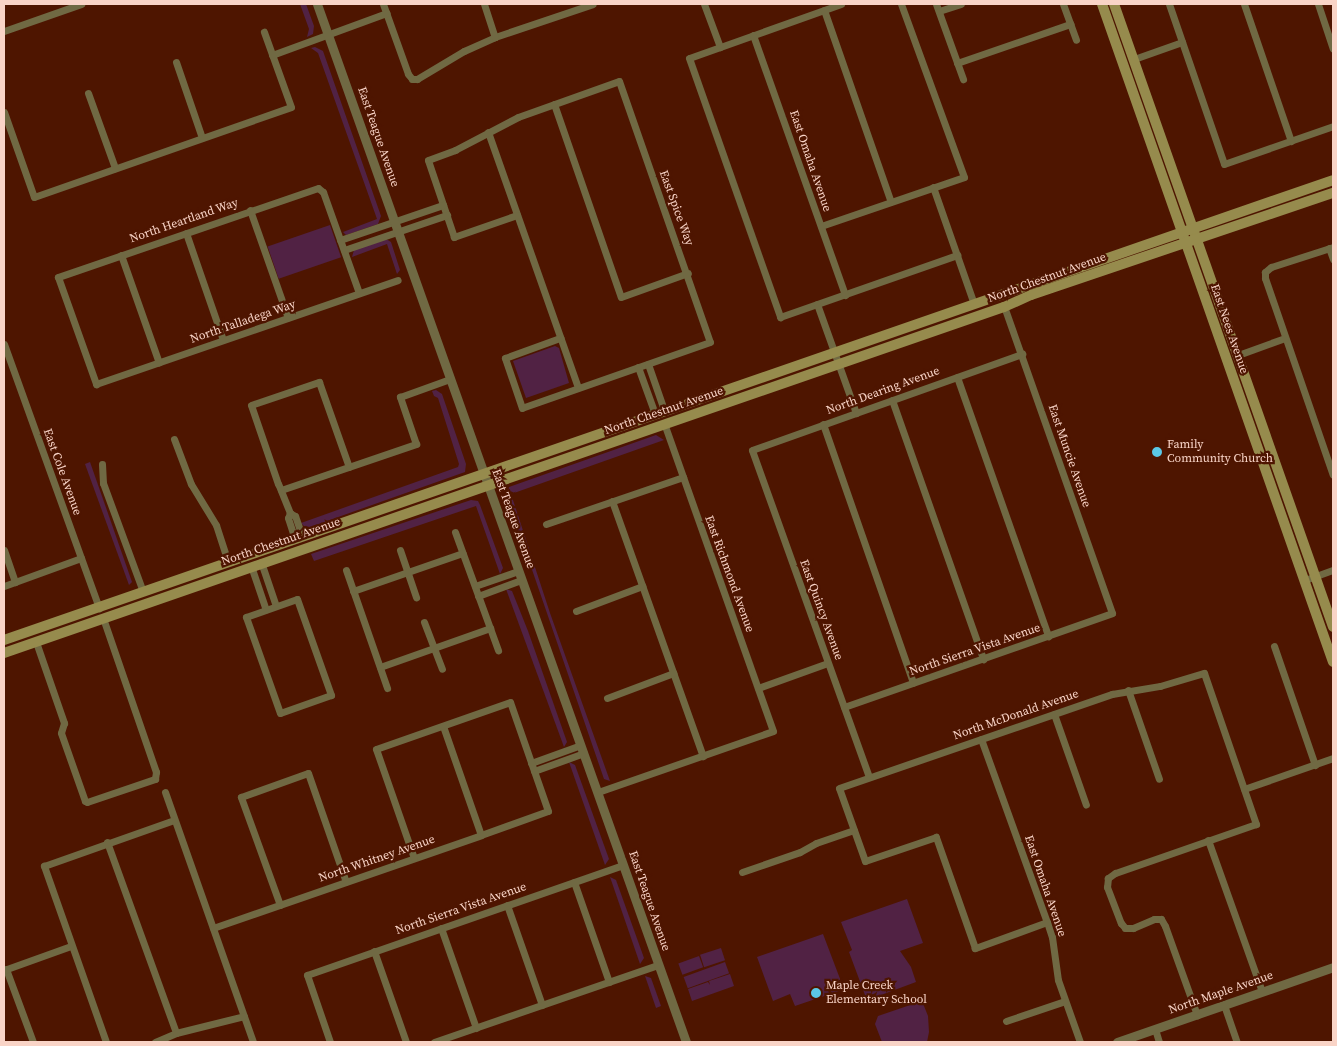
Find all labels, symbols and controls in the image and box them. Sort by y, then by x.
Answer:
street label: East Teague Avenue [354,85,402,189]
street label: East Omaha Avenue [786,108,834,214]
street label: East Spice Way [656,168,696,248]
street label: North Heartland Way [128,196,240,246]
street label: North Chestnut Avenue [986,250,1108,306]
street label: East Nees Avenue [1207,282,1251,376]
street label: North Talladega Way [188,297,298,347]
street label: North Dearing Avenue [824,364,942,418]
street label: North Chestnut Avenue [603,384,725,438]
street label: East Muncie Avenue [1045,403,1093,509]
street label: East Cole Avenue [40,427,84,517]
place label: Family Community Church [1167,438,1273,466]
marker: Family Community Church [1151,446,1163,458]
street label: East Teague Avenue [488,467,538,571]
street label: East Richmond Avenue [701,514,757,634]
street label: North Chestnut Avenue [220,515,342,569]
street label: East Quincy Avenue [796,558,846,662]
street label: North Sierra Vista Avenue [907,621,1043,679]
street label: North McDonald Avenue [951,687,1081,743]
street label: North Whitney Avenue [317,832,437,886]
street label: East Omaha Avenue [1021,833,1069,939]
street label: East Teague Avenue [625,849,673,953]
street label: North Sierra Vista Avenue [393,880,529,938]
street label: North Maple Avenue [1167,968,1275,1018]
place label: Maple Creek Elementary School [826,979,927,1007]
marker: Maple Creek Elementary School [810,987,822,999]

